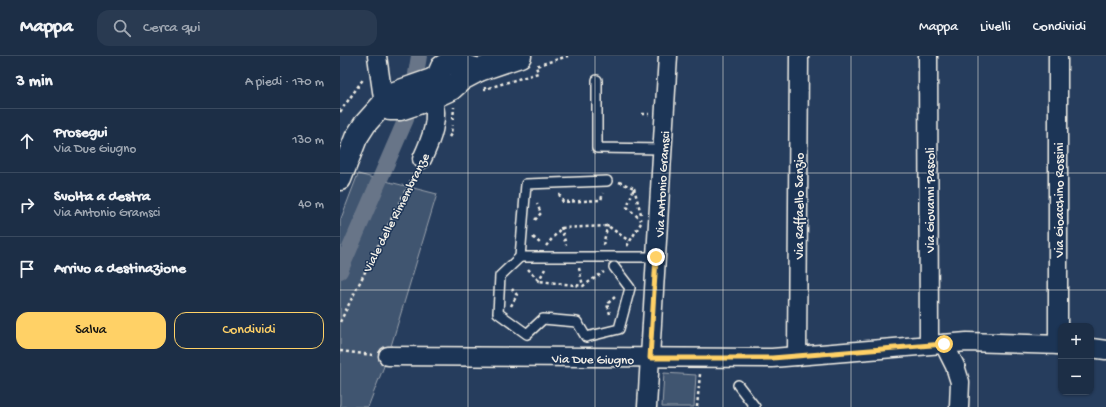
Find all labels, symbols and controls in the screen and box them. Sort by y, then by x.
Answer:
search box [97,10,377,46]
text: Mappa [20,16,73,39]
icon: search [111,17,133,39]
text: Cerca qui [143,19,200,37]
text: Mappa [919,19,958,36]
text: Livelli [980,19,1011,36]
text: Condividi [1033,19,1086,36]
text: 3 min [16,72,53,92]
text: A piedi · 170 m [245,75,324,90]
text: Prosegui [54,124,107,142]
icon: ahead [16,130,38,152]
street label: Via Antonio Gramsci [653,130,674,239]
text: 130 m [292,133,324,148]
text: Via Due Giugno [54,142,136,157]
street label: Via Gioacchino Rossini [1053,142,1068,258]
street label: Via Giovanni Pascoli [924,147,939,254]
street label: Viale delle Rimembranze [360,151,434,276]
street label: Via Raffaello Sanzio [793,152,808,260]
text: Svolta a destra [54,188,150,206]
icon: right [16,194,38,216]
text: 40 m [298,197,324,212]
text: Via Antonio Gramsci [54,206,160,221]
route end [647,248,665,266]
icon: arrive [16,258,38,280]
text: Arrivo a destinazione [54,260,186,278]
button: Salva [16,312,166,349]
button: Condividi [174,312,324,349]
map controls [1058,323,1094,395]
button: + [1058,323,1094,359]
route start [935,335,953,353]
street label: Via Due Giugno [551,352,634,369]
button: − [1058,359,1094,395]

